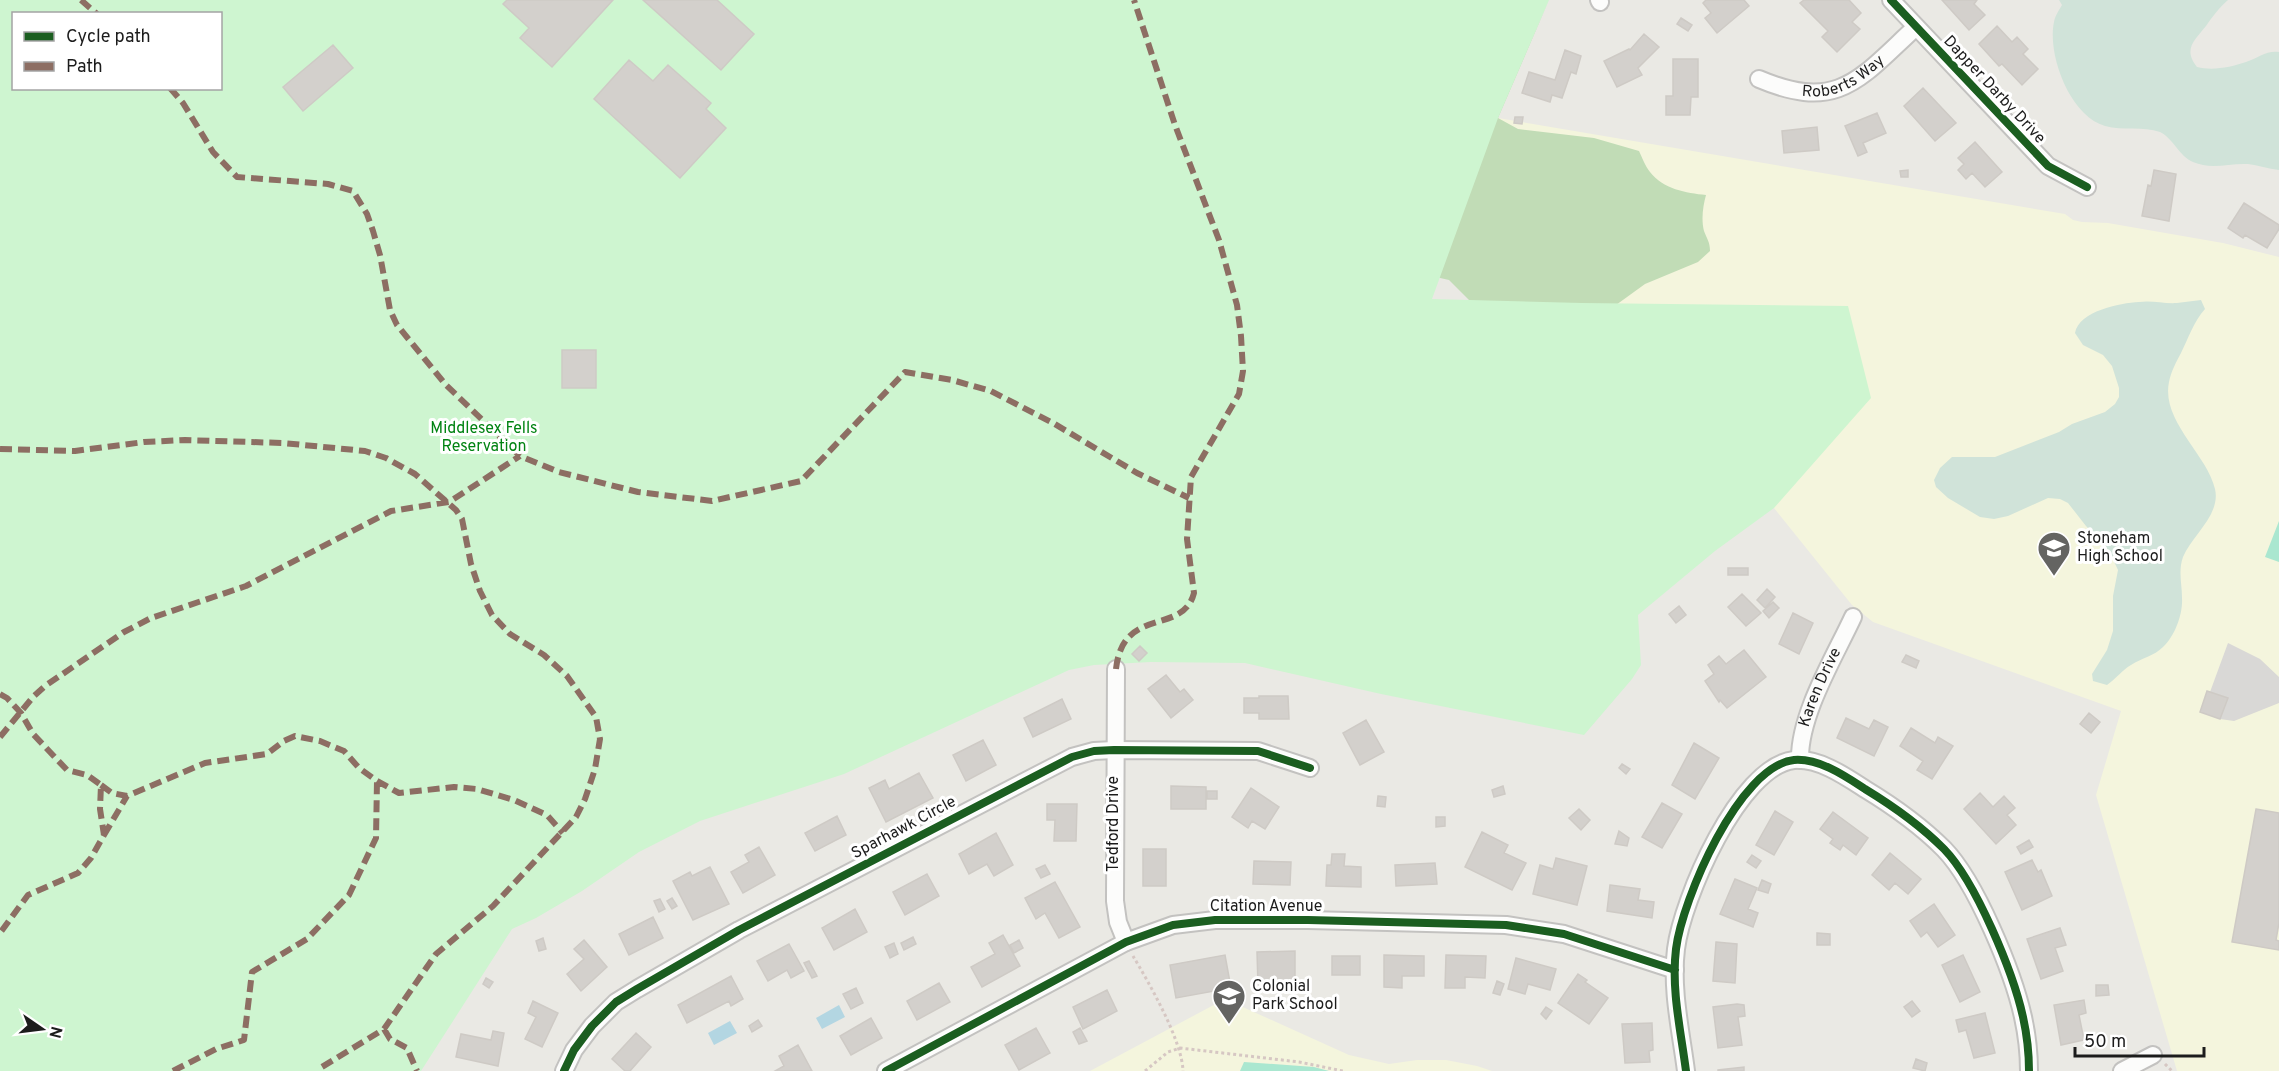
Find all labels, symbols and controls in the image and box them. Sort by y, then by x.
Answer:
legend [12,12,222,90]
text: Cycle path [66,26,151,49]
street label: Dapper Darby Drive [1939,32,2049,148]
street label: Roberts Way [1801,51,1889,103]
text: Path [66,56,103,79]
park label: Middlesex Fells Reservation [430,419,538,457]
place label: Stoneham High School [2077,529,2163,567]
school or university icon: Stoneham High School [2036,530,2072,577]
street label: Karen Drive [1795,644,1846,729]
street label: Tedford Drive [1104,776,1124,872]
street label: Sparhawk Circle [848,792,960,864]
street label: Citation Avenue [1210,897,1322,917]
place label: Colonial Park School [1252,977,1338,1015]
school or university icon: Colonial Park School [1211,978,1247,1025]
north arrow [12,999,72,1059]
scale bar [2075,1020,2204,1058]
text: N [44,1024,66,1040]
text: 50 m [2084,1031,2126,1054]

